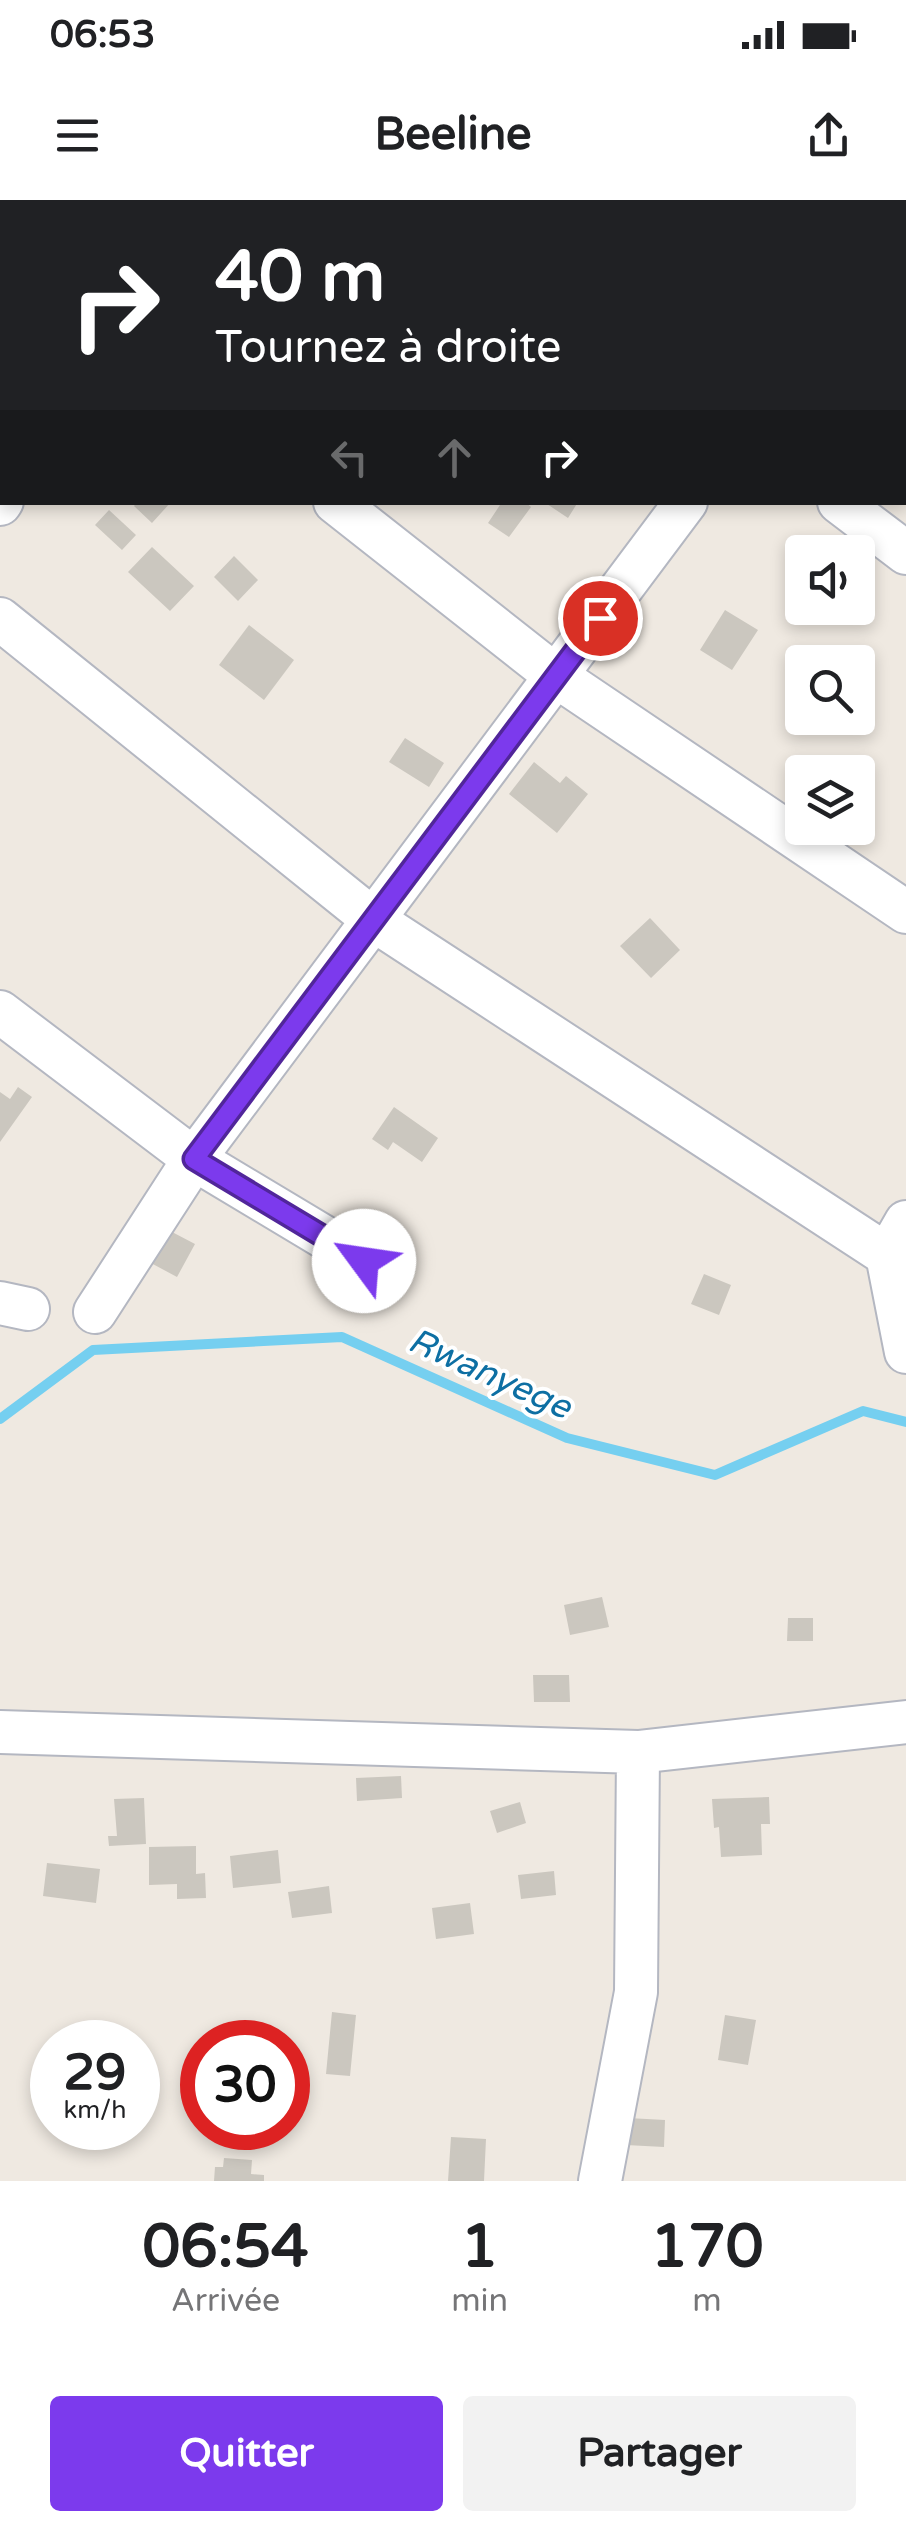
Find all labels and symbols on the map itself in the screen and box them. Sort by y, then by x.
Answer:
pin [558,576,643,661]
position arrow [312,1209,416,1313]
water label: Rwanyege [402,1319,579,1429]
speed limit sign: 30 [180,2020,310,2150]

